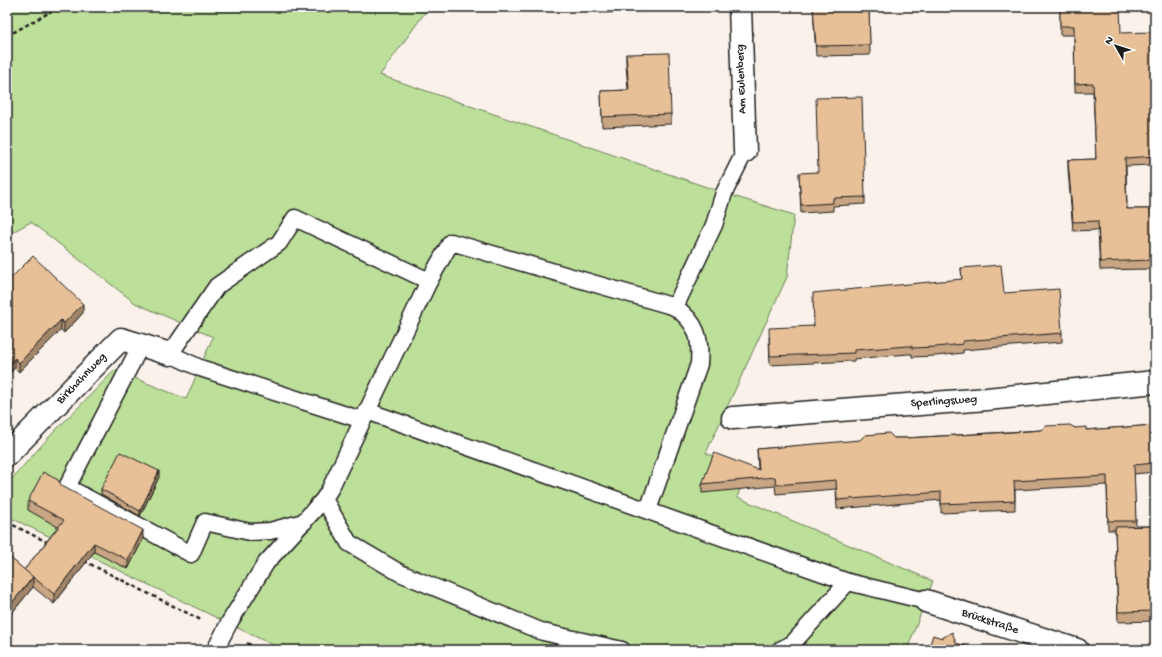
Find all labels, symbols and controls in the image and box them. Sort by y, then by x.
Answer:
north arrow [1096,26,1136,66]
text: N [1103,34,1117,48]
street label: Am Eulenberg [734,44,750,114]
street label: Birkhahnweg [53,350,110,408]
street label: Sperlingsweg [910,393,978,411]
street label: Brückstraße [959,606,1021,638]

